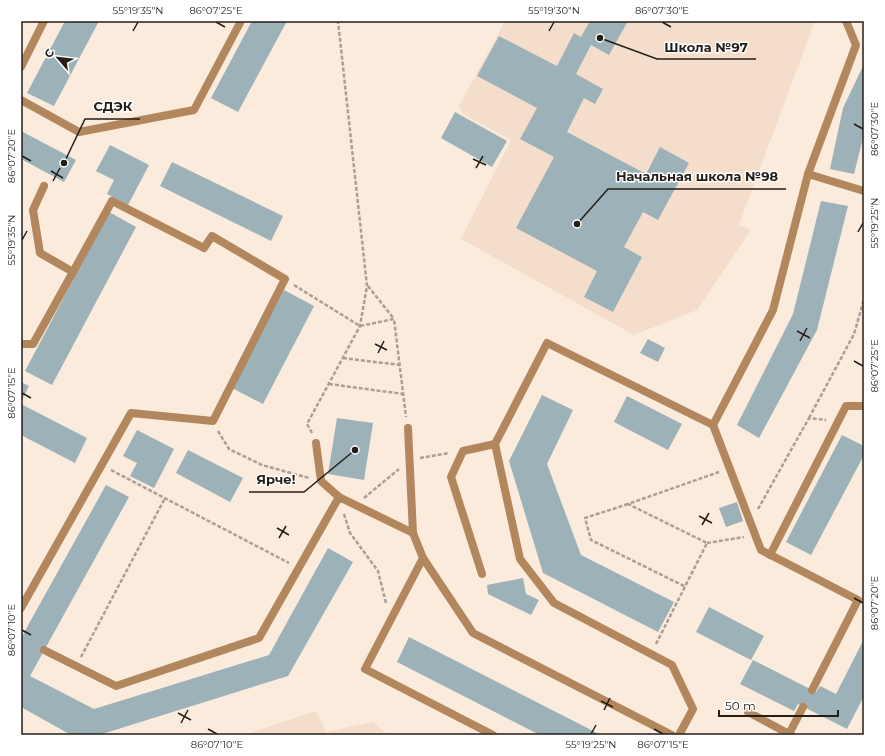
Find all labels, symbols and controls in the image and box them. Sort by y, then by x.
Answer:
text: 55°19'35"N [113,4,163,17]
text: 86°07'25"E [189,4,243,17]
text: 55°19'30"N [528,4,580,17]
text: 86°07'30"E [635,4,689,17]
callout: Школа №97 [657,34,756,59]
north arrow [38,38,78,78]
text: Школа №97 [664,39,748,55]
text: С [41,46,57,60]
callout: СДЭК [85,94,140,119]
text: СДЭК [94,98,133,114]
text: 86°07'30"E [868,102,881,156]
text: 86°07'20"E [5,129,18,183]
callout: Начальная школа №98 [608,164,786,189]
text: Начальная школа №98 [616,168,779,184]
text: 55°19'25"N [868,198,881,248]
text: 55°19'35"N [5,215,18,265]
text: 86°07'25"E [868,339,881,393]
text: 86°07'15"E [5,367,18,419]
callout: Ярче! [249,467,304,492]
text: Ярче! [257,471,296,487]
text: 86°07'20"E [868,576,881,630]
text: 86°07'10"E [5,603,18,656]
scale bar [719,692,838,718]
text: 50 m [725,698,756,713]
text: 86°07'10"E [191,738,244,751]
text: 55°19'25"N [566,738,616,751]
text: 86°07'15"E [637,738,689,751]

